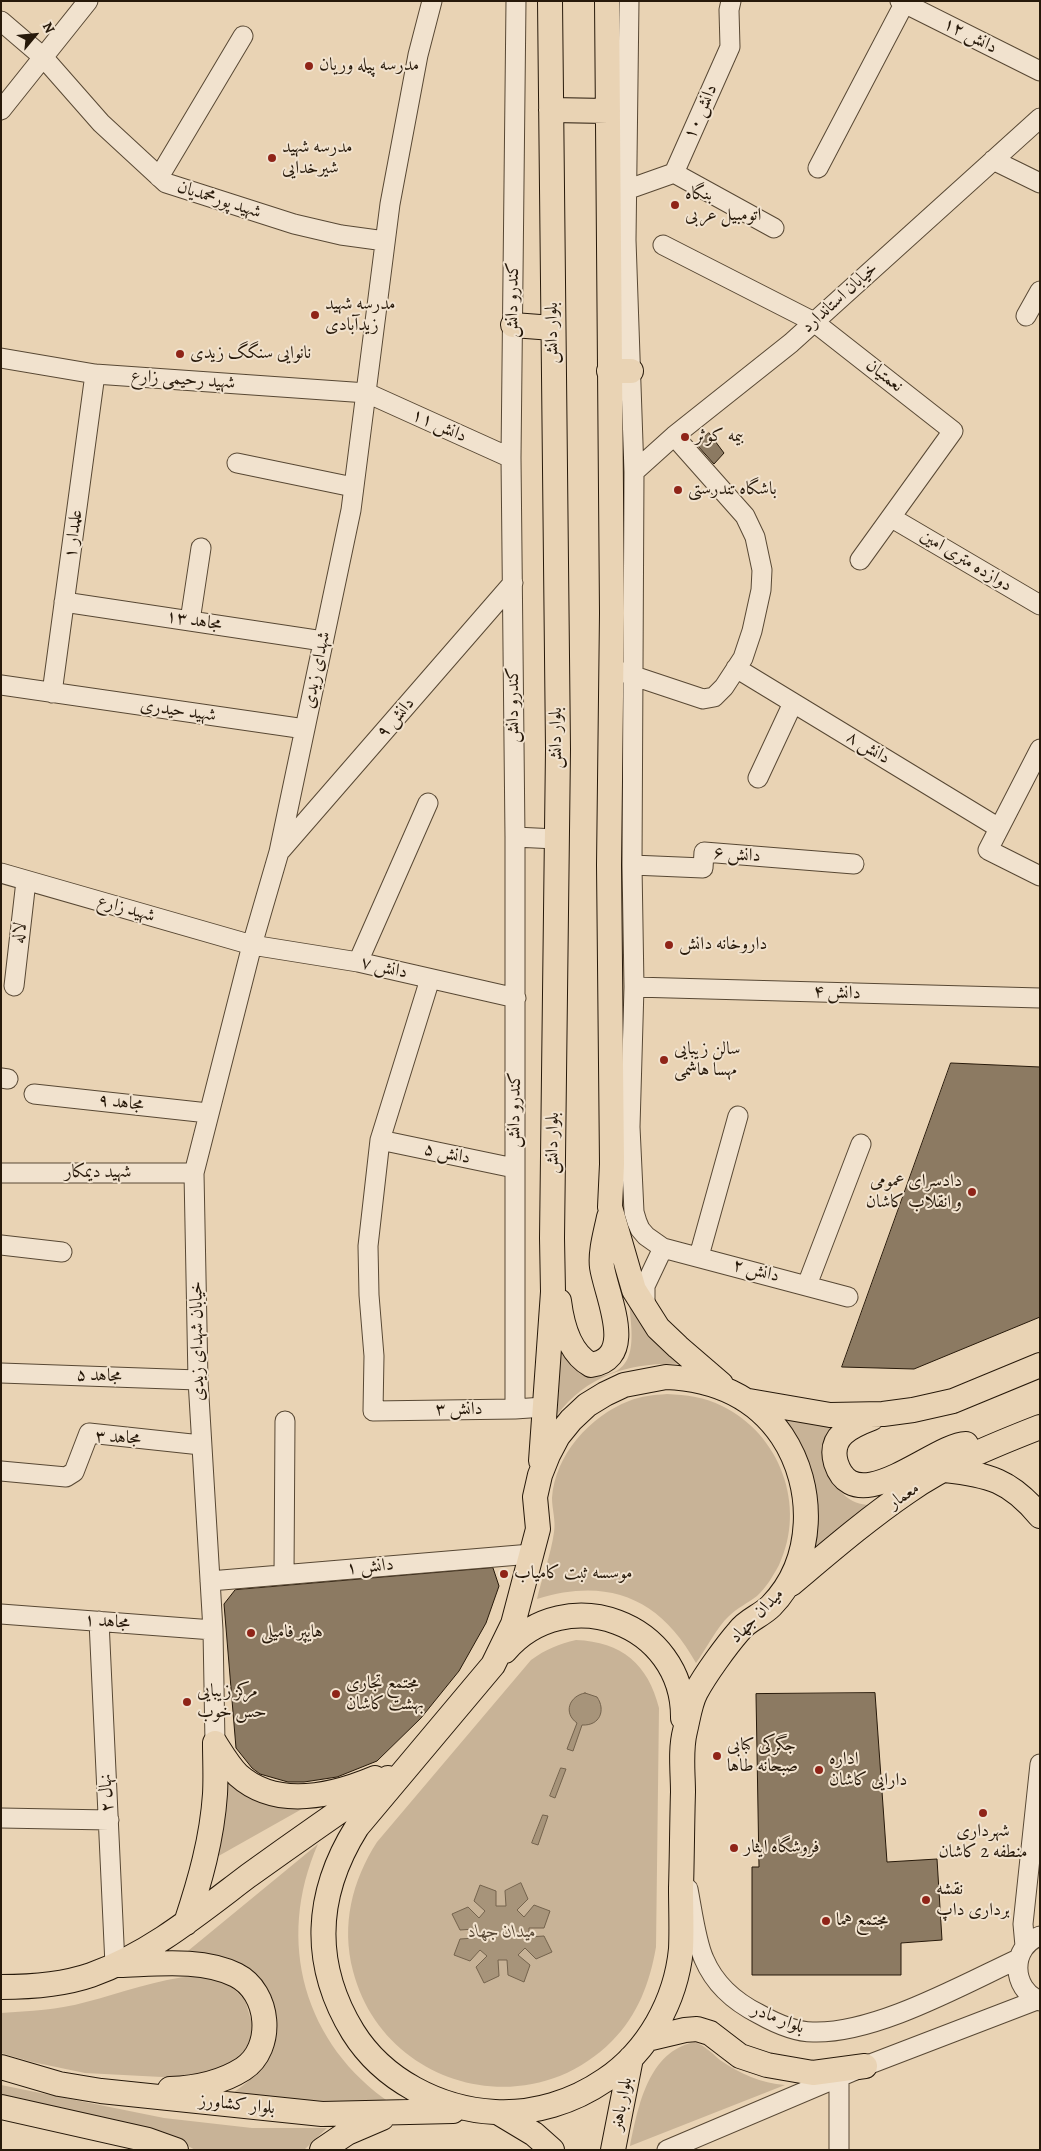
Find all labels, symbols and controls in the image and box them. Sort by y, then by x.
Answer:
north arrow [10,10,60,60]
street label: دانش ۱۲ [939,13,1001,59]
text: N [38,19,59,37]
place label: مدرسه پیله وریان [319,55,419,77]
marker: مدرسه پیله وریان [303,60,315,72]
street label: دانش ۱۰ [679,81,723,143]
place label: مدرسه شهید شیرخدایی [282,137,353,180]
marker: مدرسه شهید شیرخدایی [266,152,278,164]
street label: شهید پورمحمدیان [174,176,264,224]
place label: بنگاه اتومبیل عربی [685,184,761,226]
marker: بنگاه اتومبیل عربی [669,199,681,211]
street label: خیابان استاندارد [797,258,883,338]
street label: کندرو دانش [502,262,524,338]
place label: مدرسه شهید زیدآبادی [325,294,396,336]
street label: بلوار دانش [542,302,564,364]
marker: مدرسه شهید زیدآبادی [309,309,321,321]
place label: نانوایی سنگگ زیدی [190,343,311,365]
marker: نانوایی سنگگ زیدی [174,348,186,360]
street label: نعمتیان [861,355,907,397]
street label: شهید رحیمی زارع [130,366,236,394]
street label: دانش ۱۱ [408,404,470,448]
place label: بیمه کوثر [695,426,744,448]
marker: بیمه کوثر [679,431,691,443]
place label: باشگاه تندرستی [688,479,777,501]
marker: باشگاه تندرستی [672,484,684,496]
street label: علمدار ۱ [60,508,88,560]
street label: دوازده متری امین [916,525,1016,597]
street label: مجاهد ۱۳ [165,606,223,636]
street label: شهدای زیدی [298,629,336,711]
street label: کندرو دانش [503,667,525,743]
street label: دانش ۹ [372,693,420,743]
street label: شهید حیدری [139,695,217,727]
street label: بلوار دانش [546,707,568,769]
street label: دانش ۸ [842,727,894,769]
street label: دانش ۶ [713,843,761,867]
street label: شهید زارع [95,891,157,927]
street label: لاله [8,921,32,945]
place label: داروخانه دانش [679,934,767,956]
marker: داروخانه دانش [663,939,675,951]
street label: دانش ۷ [359,952,409,984]
street label: دانش ۴ [813,981,861,1005]
place label: سالن زیبایی مهسا هاشمی [674,1039,740,1082]
marker: سالن زیبایی مهسا هاشمی [658,1054,670,1066]
street label: کندرو دانش [504,1072,526,1148]
street label: مجاهد ۹ [97,1090,145,1116]
street label: بلوار دانش [542,1112,564,1174]
street label: دانش ۵ [422,1139,472,1169]
street label: شهید دیمکار [65,1162,131,1184]
place label: دادسرای عمومی و انقلاب کاشان [866,1171,962,1214]
marker: دادسرای عمومی و انقلاب کاشان [966,1186,978,1198]
street label: دانش ۲ [730,1254,782,1288]
street label: خیابان شهدای زیدی [186,1281,210,1401]
street label: مجاهد ۵ [76,1364,122,1388]
street label: دانش ۳ [435,1399,483,1421]
street label: مجاهد ۳ [95,1426,141,1450]
street label: معمار [884,1478,924,1514]
street label: دانش ۱ [345,1554,395,1580]
place label: موسسه ثبت کامیاب [514,1563,632,1585]
marker: موسسه ثبت کامیاب [498,1568,510,1580]
street label: میدان جهاد [725,1584,789,1648]
street label: مجاهد ۱ [83,1610,131,1634]
place label: هایپر فامیلی [261,1622,323,1644]
marker: هایپر فامیلی [245,1627,257,1639]
place label: مجتمع تجاری بهشت کاشان [346,1673,424,1716]
place label: مرکز زیبایی حس خوب [197,1681,266,1724]
marker: مجتمع تجاری بهشت کاشان [330,1688,342,1700]
marker: مرکز زیبایی حس خوب [181,1696,193,1708]
place label: جگرکی کبابی صبحانه طاها [727,1735,798,1778]
place label: اداره دارایی کاشان [829,1749,907,1792]
marker: جگرکی کبابی صبحانه طاها [711,1750,723,1762]
marker: اداره دارایی کاشان [813,1764,825,1776]
street label: نهال ۲ [95,1773,119,1813]
marker: شهرداری منطفه 2 کاشان [977,1807,989,1819]
place label: شهرداری منطفه 2 کاشان [938,1821,1028,1864]
place label: فروشگاه ایثار [744,1837,820,1859]
marker: فروشگاه ایثار [728,1842,740,1854]
place label: نقشه برداری داپ [936,1879,1010,1922]
marker: نقشه برداری داپ [920,1894,932,1906]
place label: مجتمع هما [836,1910,888,1932]
marker: مجتمع هما [820,1915,832,1927]
park label: میدان جهاد [468,1922,536,1944]
street label: بلوار مادر [749,1999,807,2039]
street label: بلوار باهنر [606,2075,638,2133]
street label: بلوار کشاورز [198,2090,276,2120]

